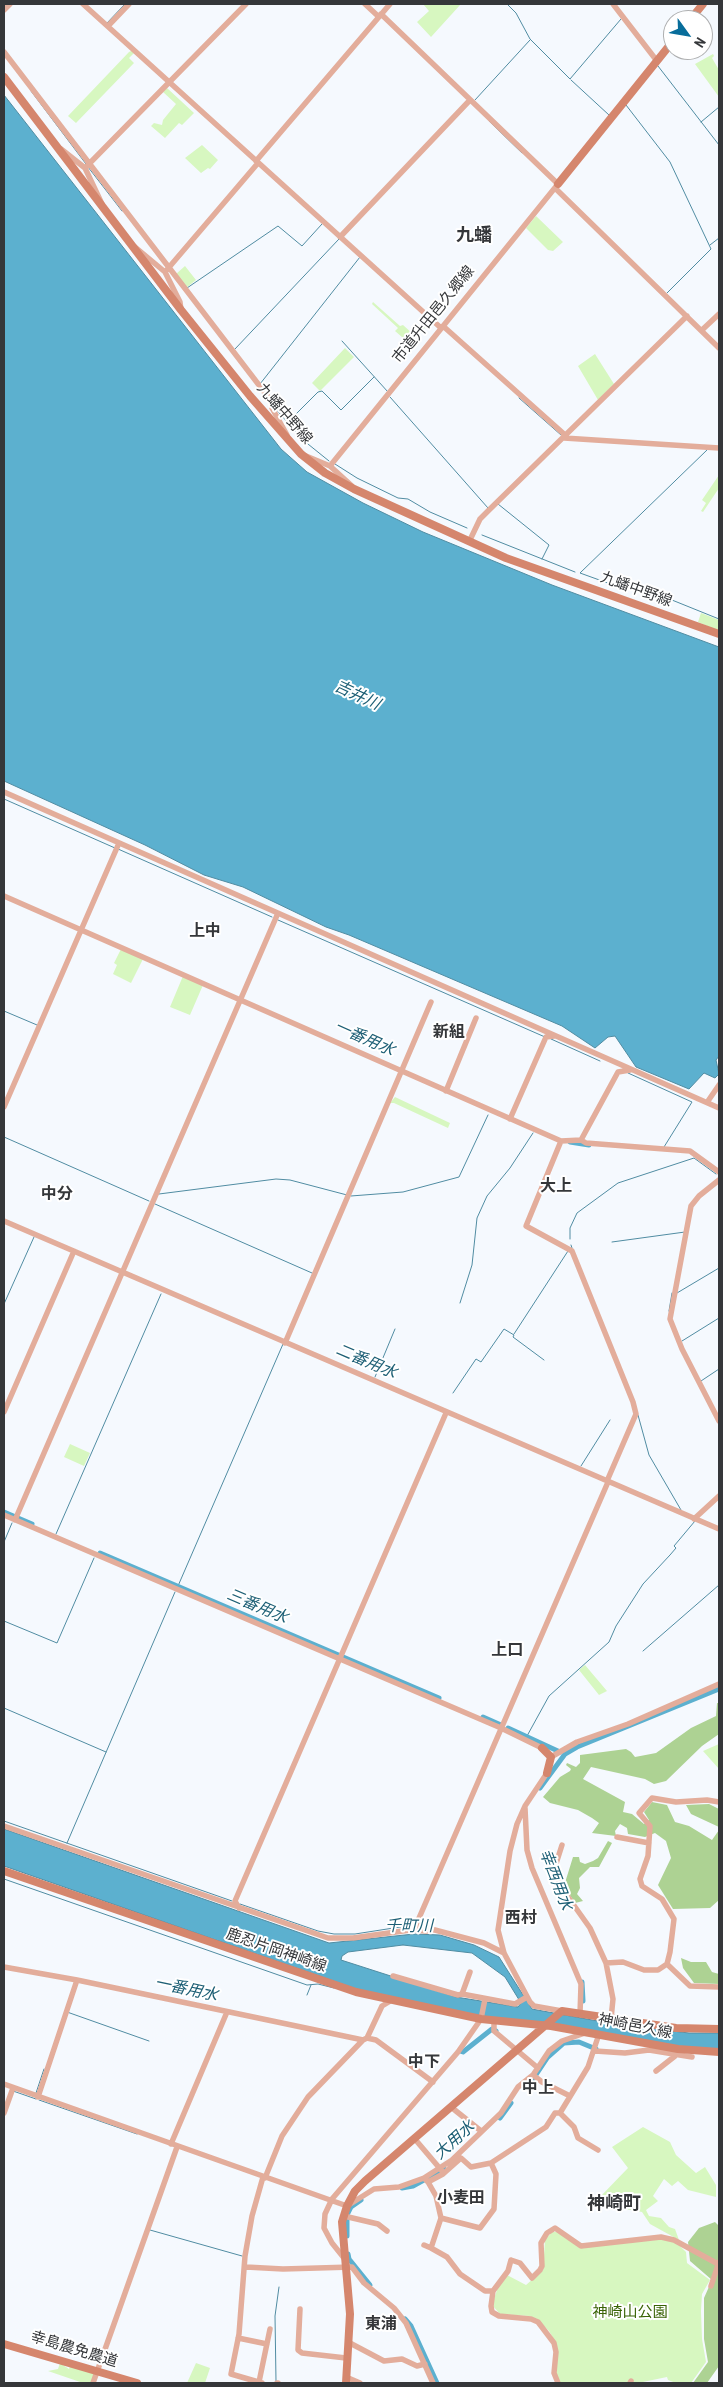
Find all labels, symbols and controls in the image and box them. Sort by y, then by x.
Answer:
north arrow [663,10,713,60]
text: N [691,35,709,50]
district label: 九蟠 [456,225,492,247]
street label: 市道升田邑久郷線 [389,263,479,367]
street label: 九蟠中野線 [253,380,315,448]
street label: 九蟠中野線 [598,569,674,611]
water label: 吉井川 [331,677,383,715]
district label: 上中 [189,922,221,942]
water label: 一番用水 [331,1017,397,1061]
district label: 新組 [433,1023,465,1043]
district label: 大上 [540,1177,572,1197]
district label: 中分 [41,1185,73,1205]
water label: 二番用水 [333,1341,399,1383]
water label: 三番用水 [224,1586,290,1628]
district label: 上口 [491,1641,523,1661]
water label: 幸西用水 [535,1847,575,1913]
district label: 西村 [505,1909,537,1929]
water label: 千町川 [385,1917,433,1937]
street label: 鹿忍片岡神崎線 [223,1925,329,1977]
water label: 一番用水 [153,1974,219,2006]
street label: 神崎邑久線 [596,2011,674,2043]
district label: 中下 [408,2053,440,2073]
district label: 中上 [522,2079,554,2099]
water label: 大用水 [431,2118,479,2164]
district label: 小麦田 [437,2189,485,2209]
district label: 神崎町 [587,2193,641,2215]
park label: 神崎山公園 [593,2304,667,2322]
district label: 東浦 [365,2315,397,2335]
street label: 幸島農免農道 [28,2328,120,2372]

